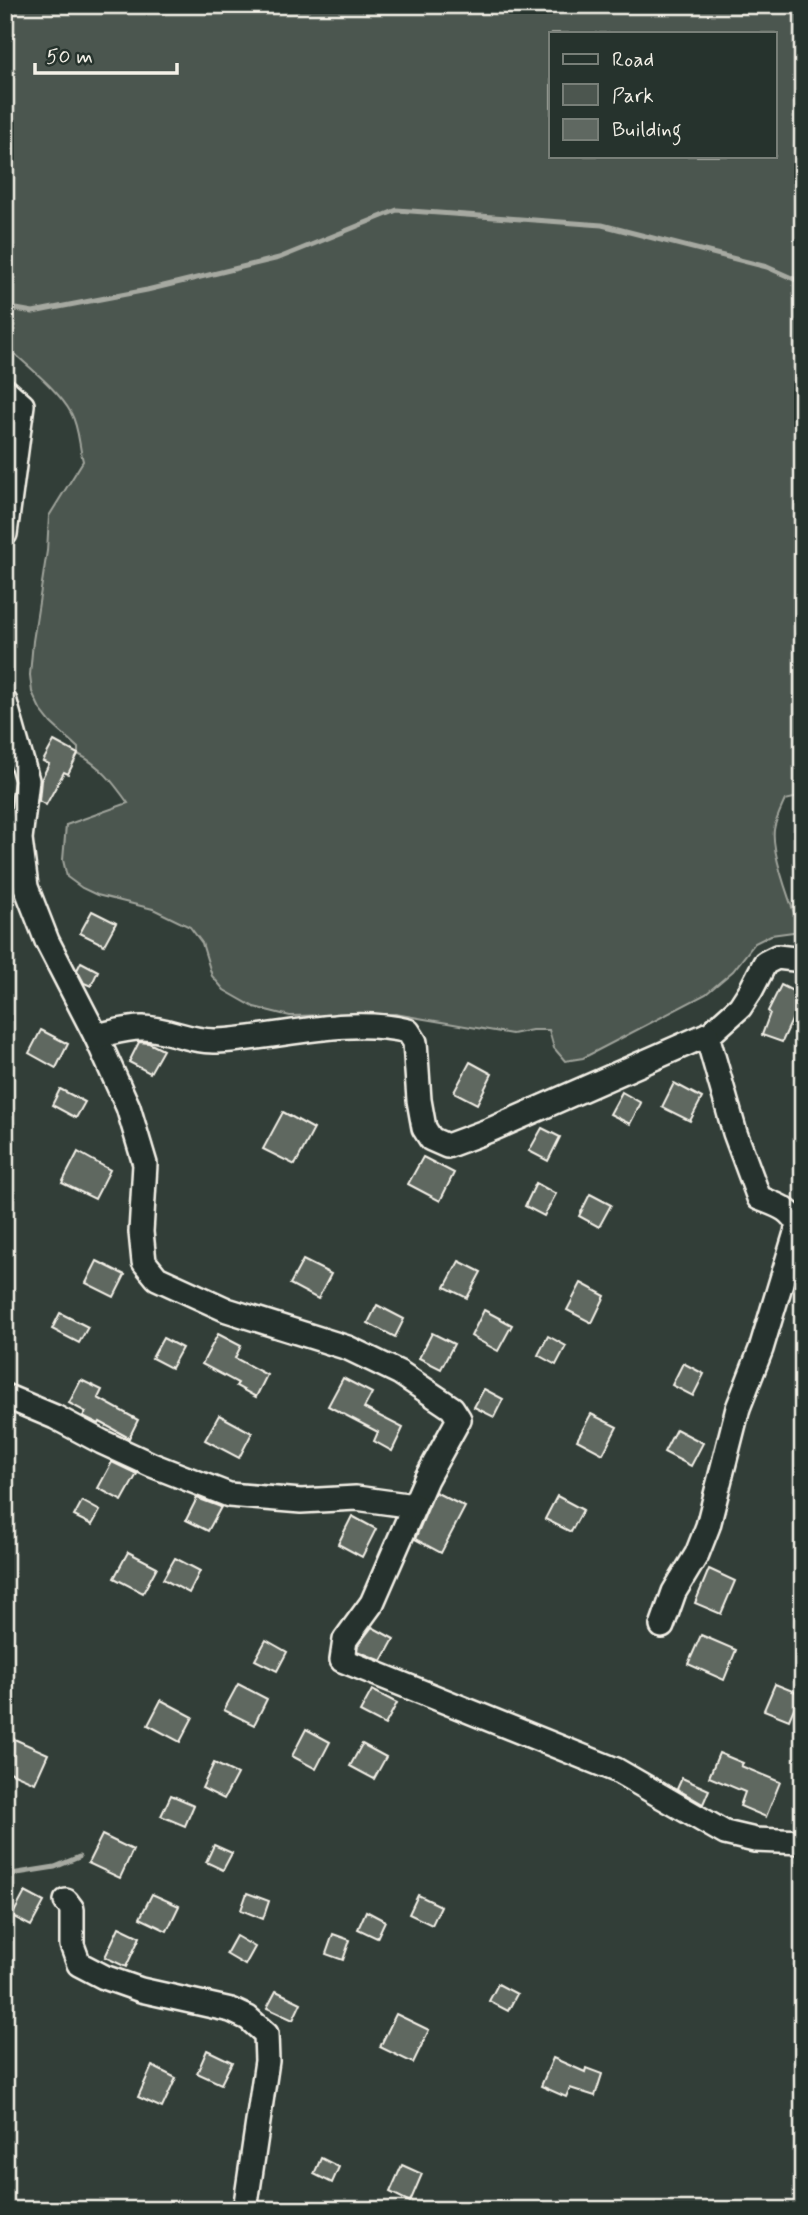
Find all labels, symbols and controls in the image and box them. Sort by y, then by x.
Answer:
scale bar [35,32,177,76]
legend [549,32,776,158]
text: 50 m [46,43,93,71]
text: Road [612,46,654,74]
text: Park [612,82,654,110]
text: Building [612,116,682,146]

